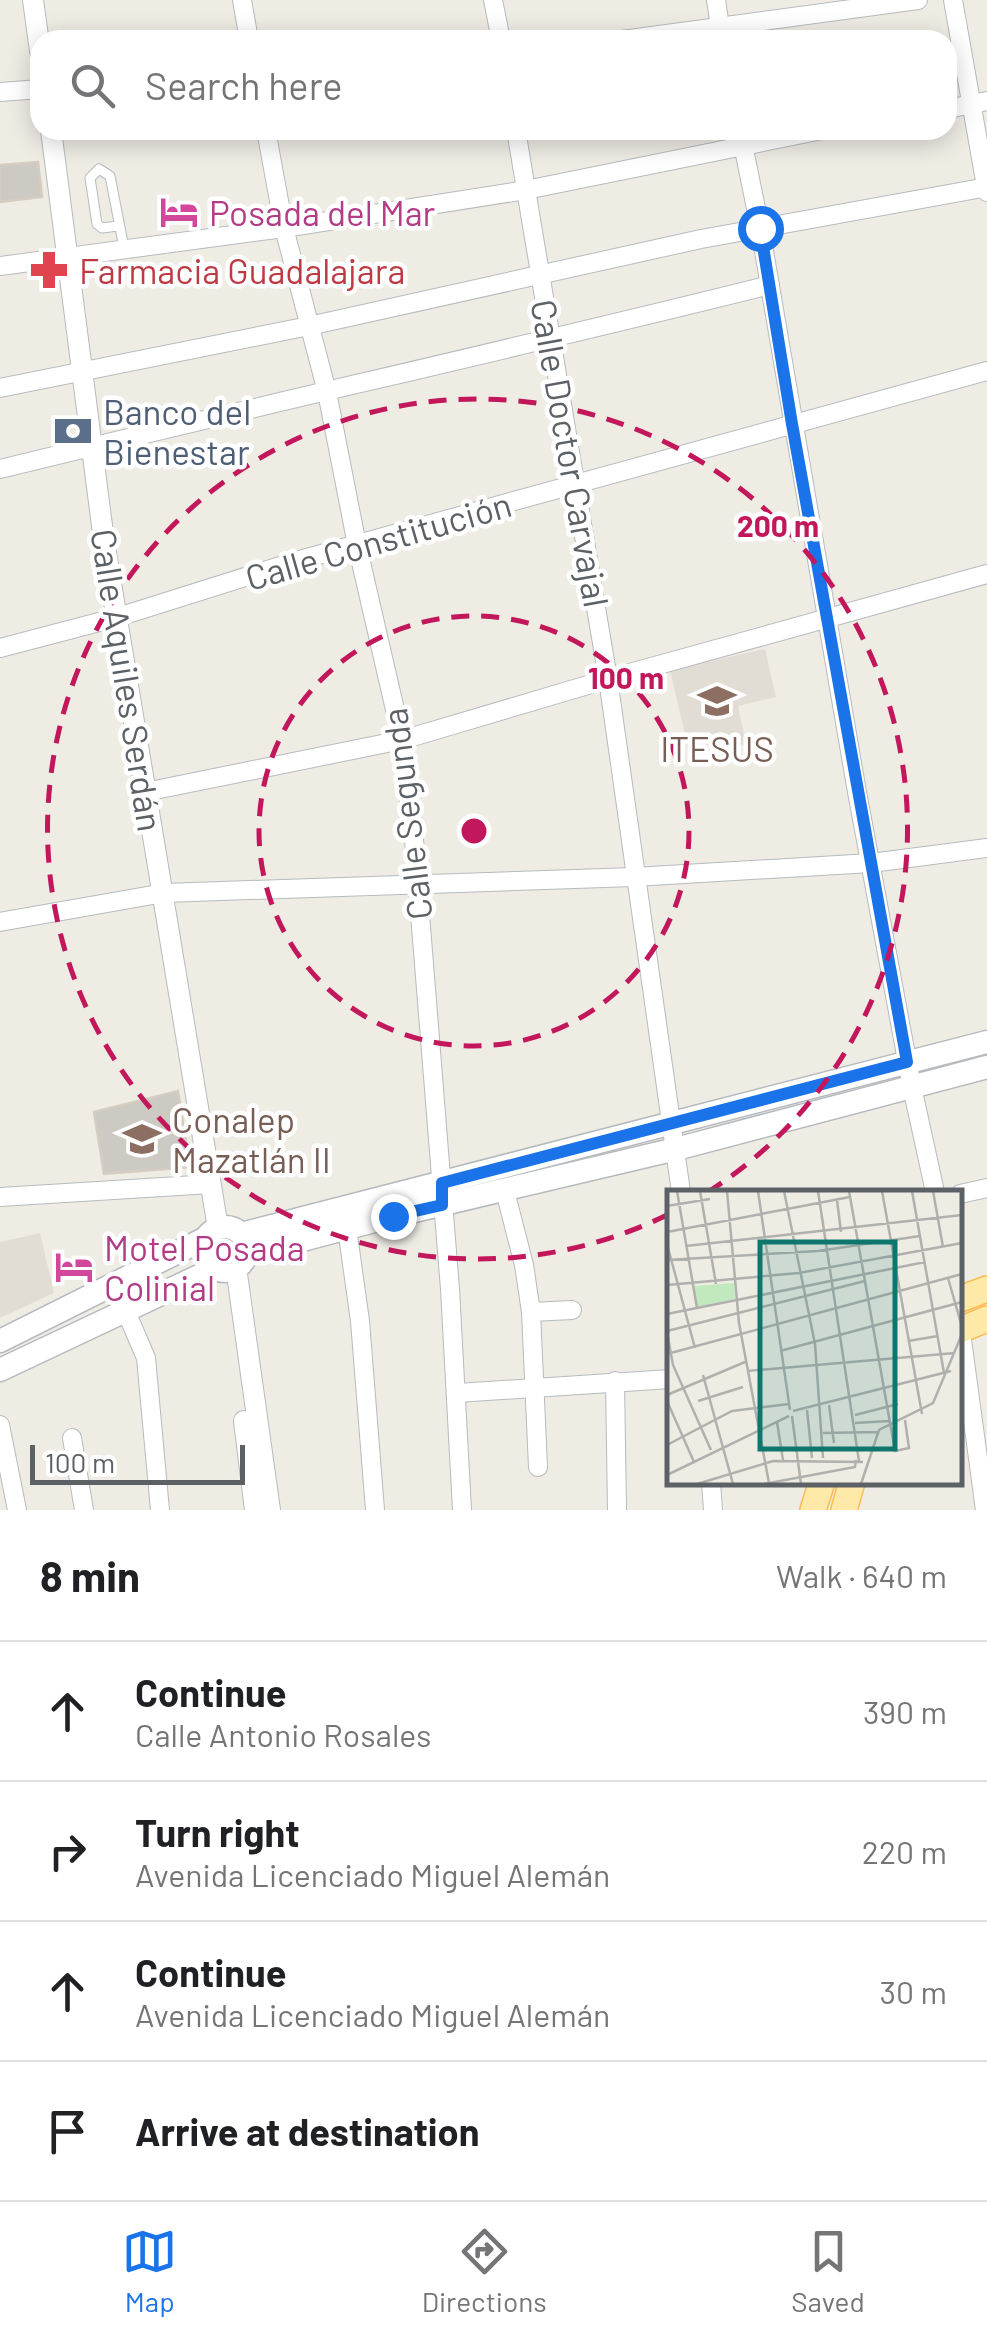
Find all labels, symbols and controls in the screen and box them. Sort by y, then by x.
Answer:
search box [30,30,957,140]
icon: search [65,58,120,113]
text: Search here [145,62,343,108]
hotel icon: Posada del Mar [158,191,200,233]
place label: Posada del Mar [209,191,436,233]
route start [738,206,784,252]
pharmacy icon: Farmacia Guadalajara [28,249,70,291]
place label: Farmacia Guadalajara [79,249,405,291]
street label: Calle Doctor Carvajal [523,296,619,610]
place label: Banco del Bienestar [103,390,251,472]
bank icon: Banco del Bienestar [52,410,94,452]
street label: Calle Constitución [240,482,516,598]
text: 200 m [737,507,819,543]
street label: Calle Aquiles Serdán [83,526,173,834]
text: 100 m [588,659,664,695]
school or university icon: ITESUS [696,680,738,722]
street label: Calle Segunda [372,706,440,922]
place label: ITESUS [660,727,774,769]
centre of rings [456,813,492,849]
place label: Conalep Mazatlán II [172,1098,331,1180]
school or university icon: Conalep Mazatlán II [121,1118,163,1160]
inset map [667,1190,962,1485]
route end [371,1194,417,1240]
place label: Motel Posada Colinial [104,1226,305,1308]
hotel icon: Motel Posada Colinial [53,1246,95,1288]
scale bar [30,1440,245,1484]
text: 100 m [45,1445,115,1479]
text: 8 min [40,1550,140,1600]
text: Walk · 640 m [776,1556,947,1594]
text: Continue [135,1669,286,1715]
icon: ahead [40,1684,95,1739]
text: 390 m [863,1692,947,1730]
text: Calle Antonio Rosales [135,1715,431,1753]
text: Turn right [135,1809,300,1855]
icon: right [40,1824,95,1879]
text: 220 m [862,1832,947,1870]
text: Avenida Licenciado Miguel Alemán [135,1855,610,1893]
text: Continue [135,1949,286,1995]
icon: ahead [40,1964,95,2019]
text: 30 m [880,1972,947,2010]
text: Avenida Licenciado Miguel Alemán [135,1995,610,2033]
icon: arrive [40,2104,95,2159]
text: Arrive at destination [135,2108,480,2154]
tab: Map [122,2224,177,2318]
tab: Directions [422,2224,547,2318]
tab: Saved [791,2224,865,2318]

